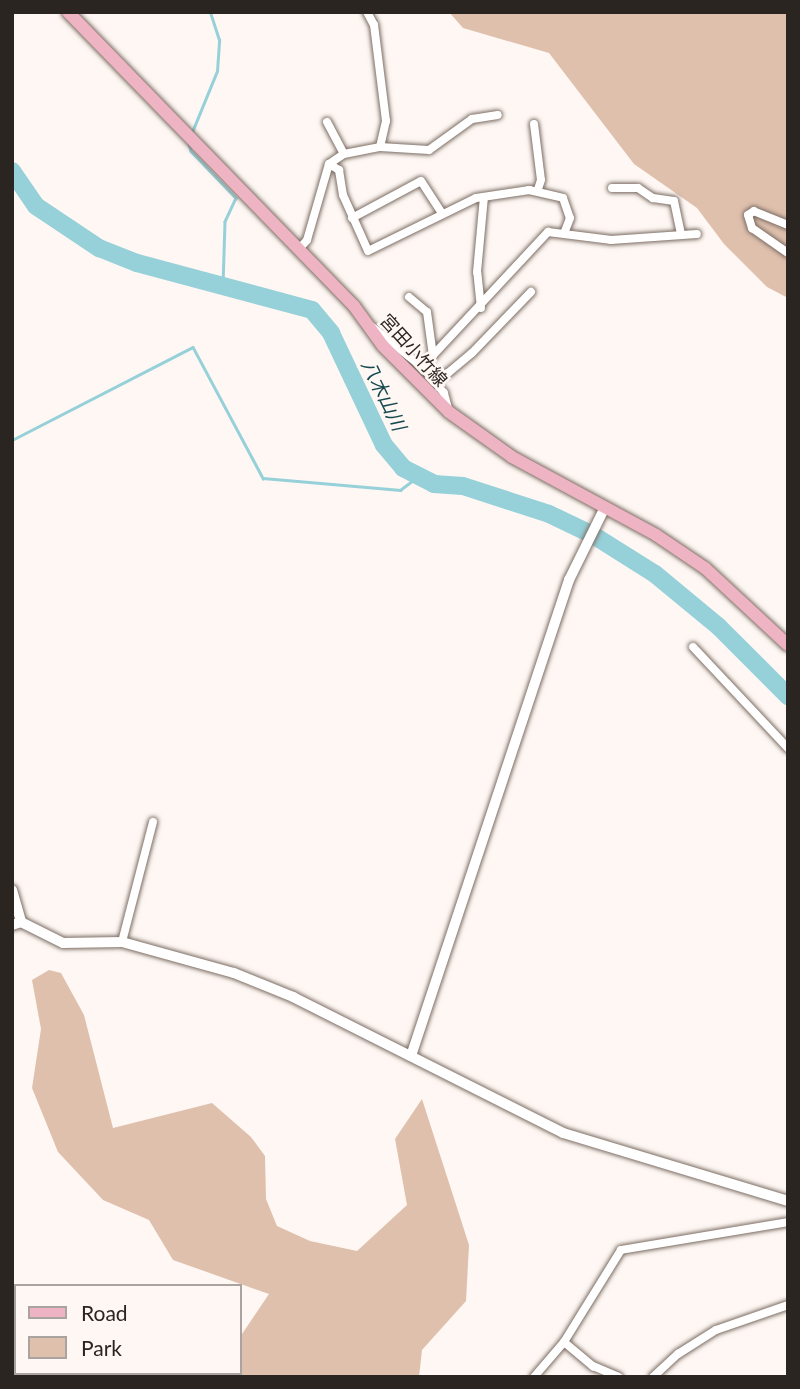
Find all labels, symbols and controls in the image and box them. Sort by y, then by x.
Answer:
street label: 宮田小竹線 [376,309,452,391]
water label: 八木山川 [357,356,411,434]
legend [14,1284,242,1375]
text: Road [81,1300,128,1325]
text: Park [81,1335,122,1360]

